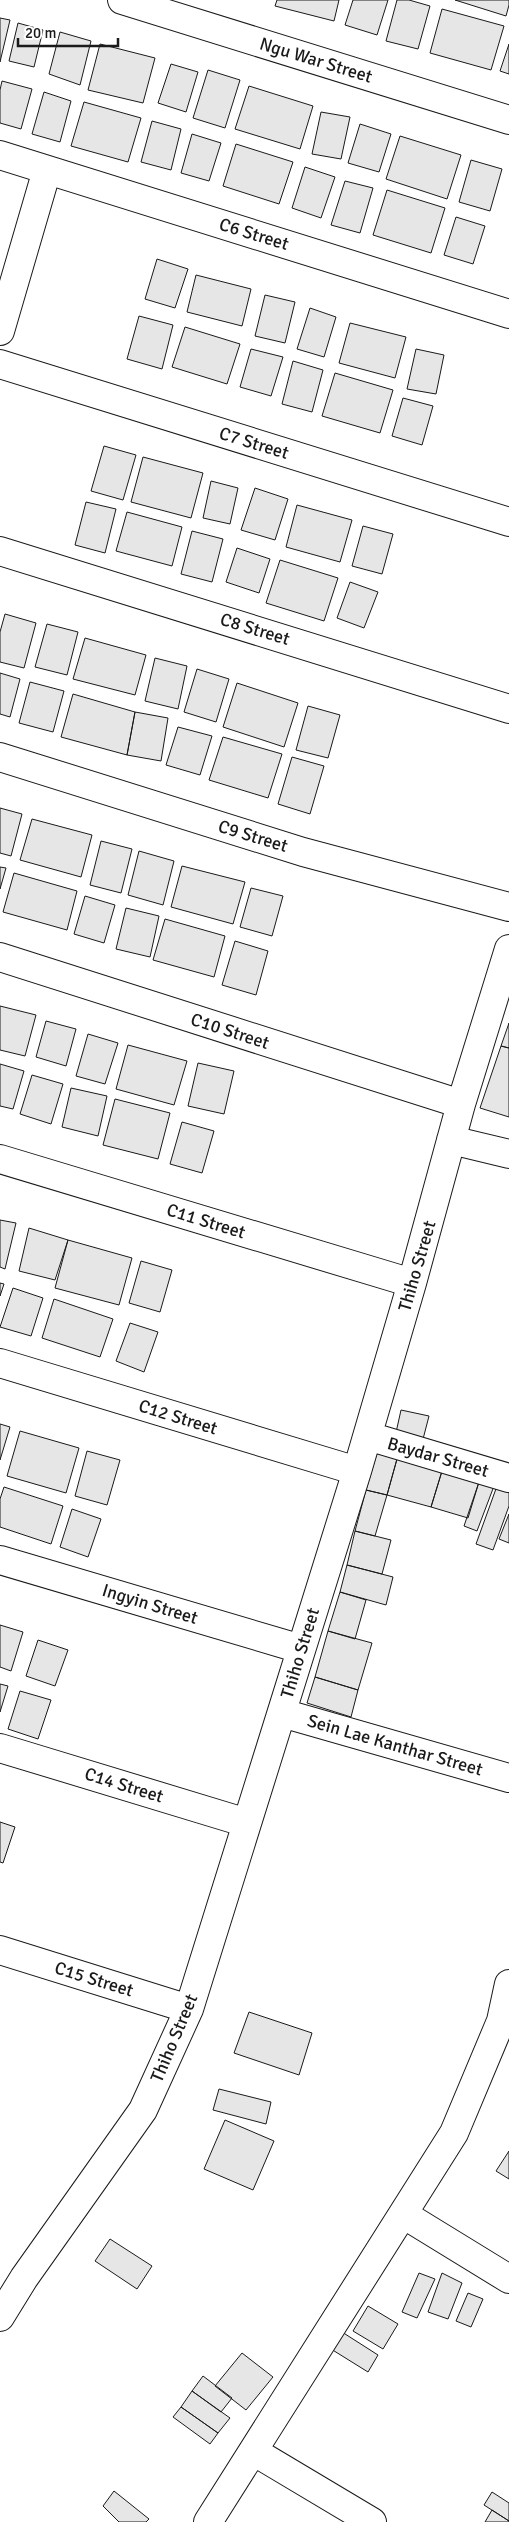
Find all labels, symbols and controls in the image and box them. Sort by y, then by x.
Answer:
scale bar [18,15,118,47]
text: 20 m [25,24,56,42]
street label: Ngu War Street [257,32,375,88]
street label: C6 Street [217,213,291,255]
street label: C7 Street [217,422,291,464]
street label: C8 Street [218,608,292,650]
street label: C9 Street [216,815,290,857]
street label: C10 Street [188,1008,272,1054]
street label: C11 Street [164,1199,248,1243]
street label: Thiho Street [394,1218,440,1314]
street label: C12 Street [136,1395,220,1439]
street label: Baydar Street [385,1432,491,1482]
street label: Ingyin Street [100,1579,200,1629]
street label: Thiho Street [276,1605,324,1701]
street label: Sein Lae Kanthar Street [305,1709,485,1781]
street label: C14 Street [82,1763,166,1807]
street label: C15 Street [52,1957,136,2001]
street label: Thiho Street [146,1991,202,2085]

